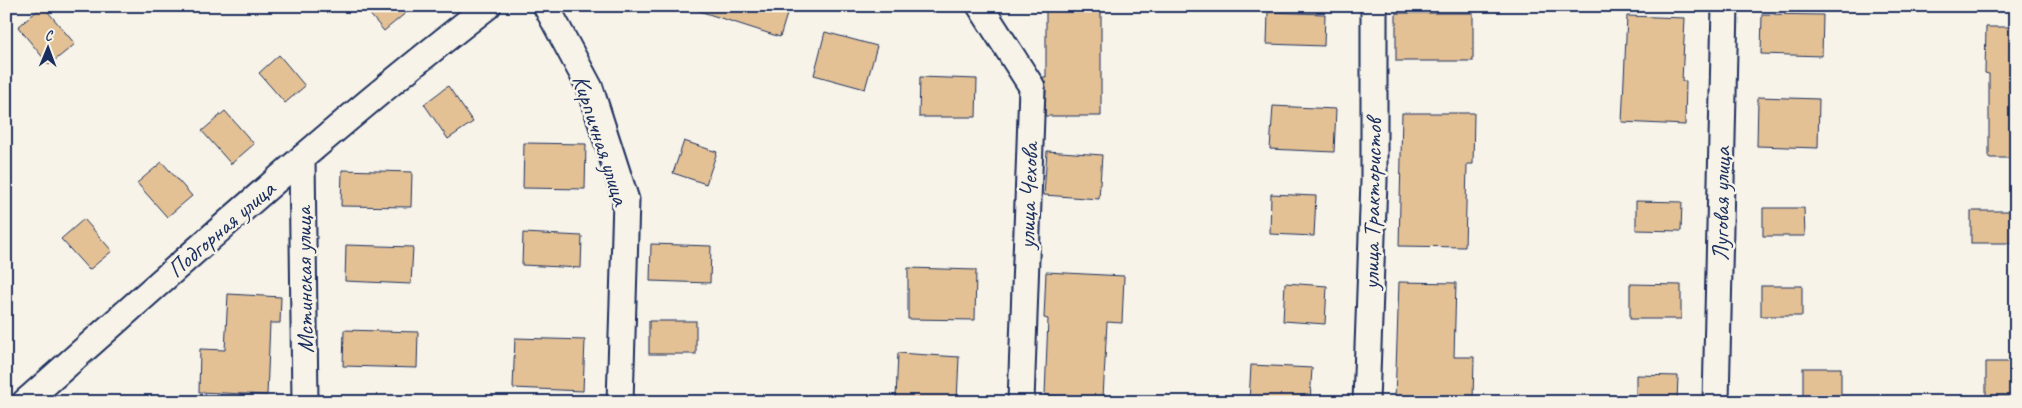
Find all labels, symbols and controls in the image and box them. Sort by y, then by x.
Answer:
north arrow [22,22,72,72]
text: С [45,27,54,44]
street label: Кирпичная улица [566,71,637,210]
street label: улица Трактористов [1355,114,1389,292]
street label: улица Чехова [1011,140,1045,252]
street label: Луговая улица [1705,145,1737,261]
street label: Подгорная улица [161,173,282,284]
street label: Мстинская улица [288,204,320,353]

